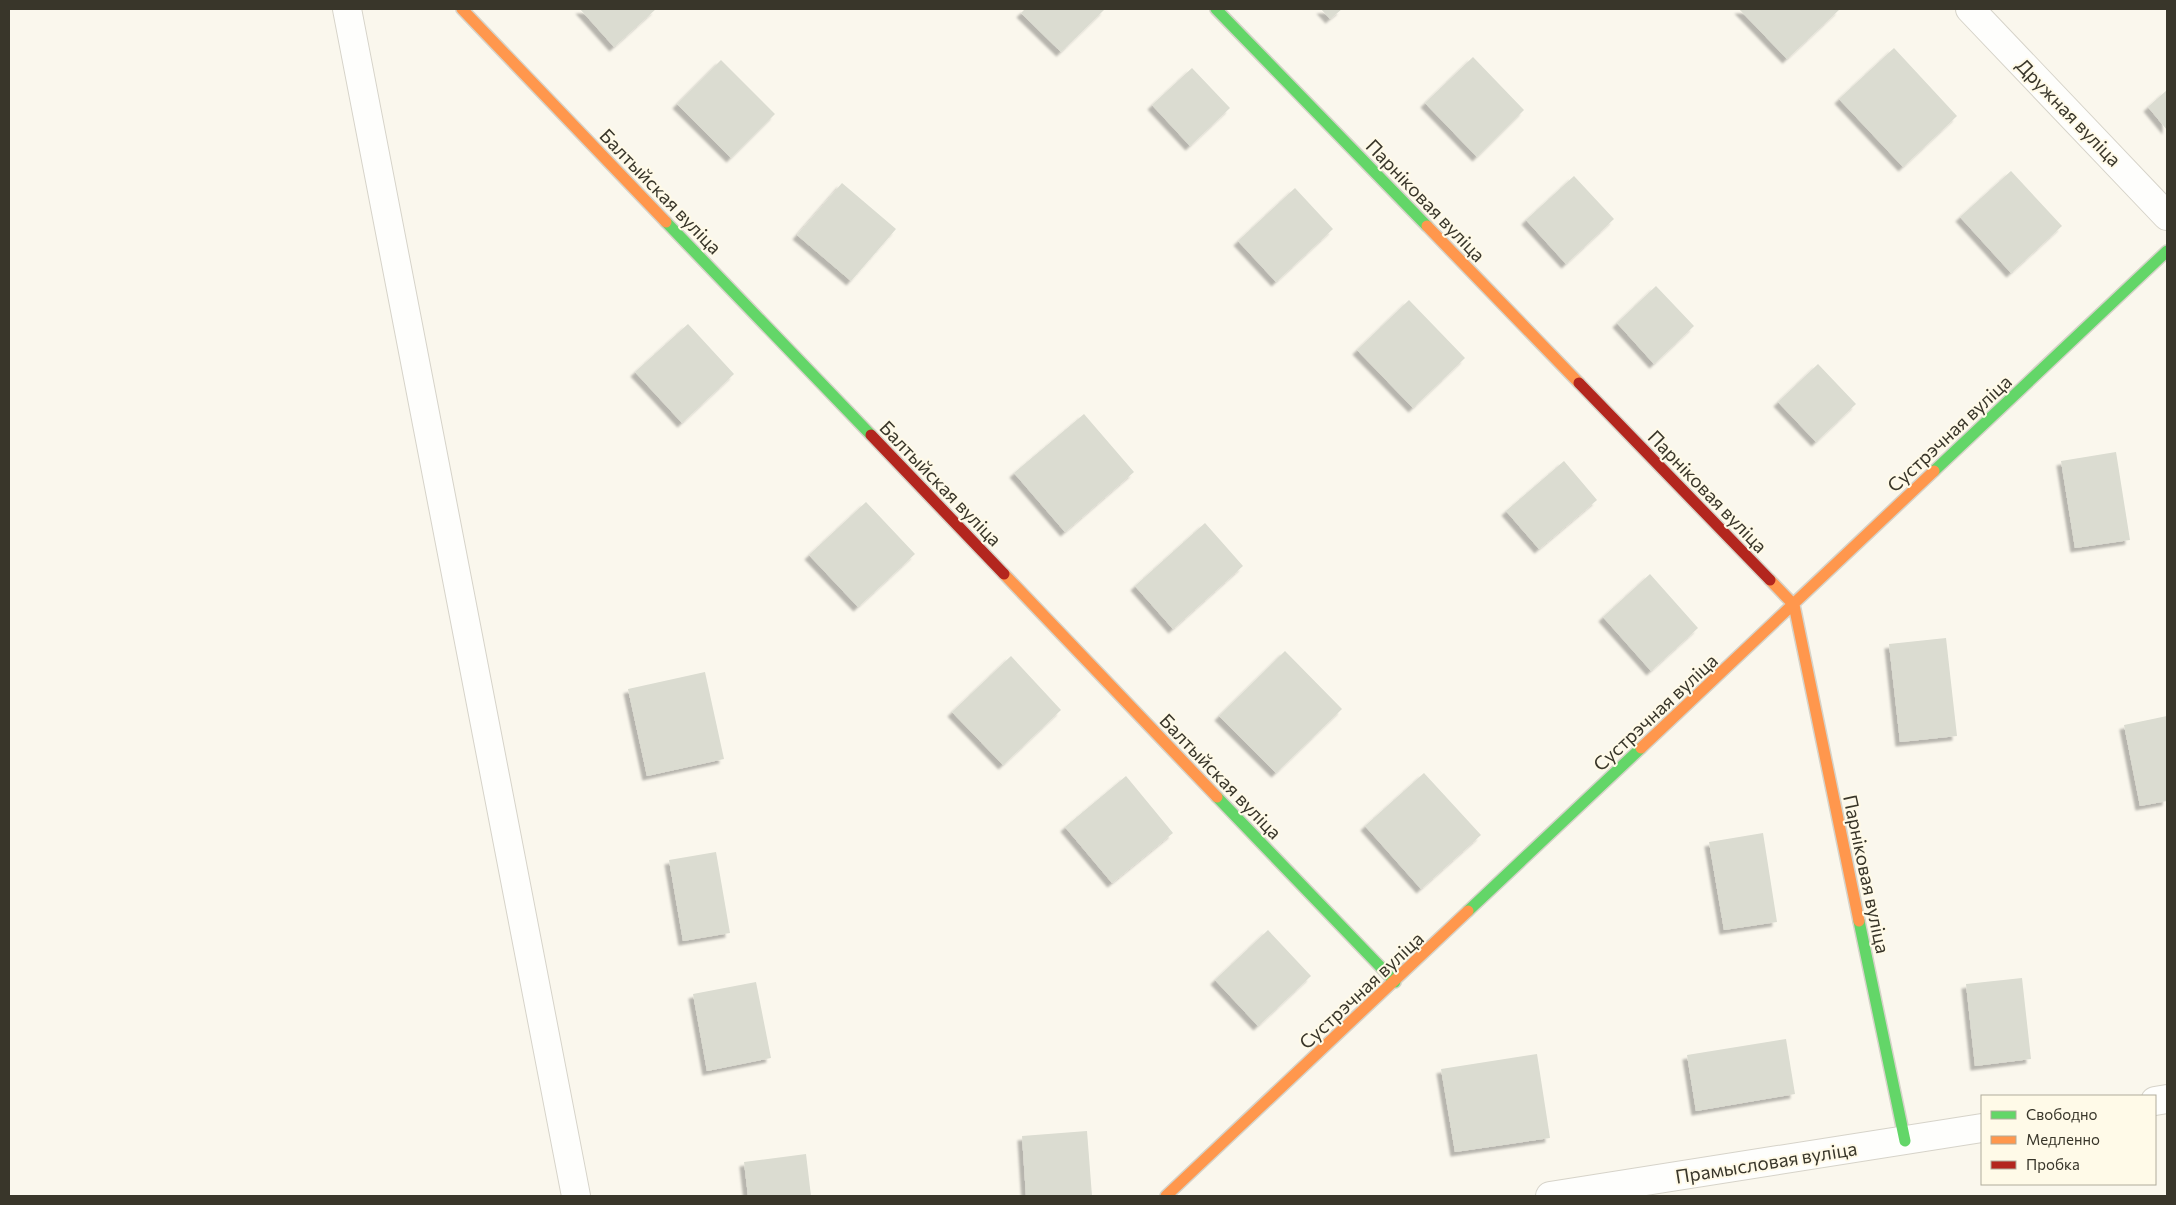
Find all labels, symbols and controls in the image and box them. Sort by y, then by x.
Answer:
street label: Дружная вуліца [2012,53,2126,171]
street label: Балтыйская вуліца [595,124,727,258]
street label: Парніковая вуліца [1362,134,1490,266]
street label: Сустрэчная вуліца [1882,370,2016,496]
street label: Балтыйская вуліца [875,416,1007,550]
street label: Парніковая вуліца [1644,425,1772,557]
street label: Сустрэчная вуліца [1588,649,1722,775]
street label: Балтыйская вуліца [1155,709,1287,843]
street label: Парніковая вуліца [1839,793,1895,955]
street label: Сустрэчная вуліца [1294,927,1428,1053]
legend [1981,1095,2156,1185]
text: Свободно [2026,1105,2097,1123]
text: Медленно [2026,1130,2100,1148]
street label: Прамысловая вуліца [1673,1136,1859,1188]
text: Пробка [2026,1155,2080,1173]

